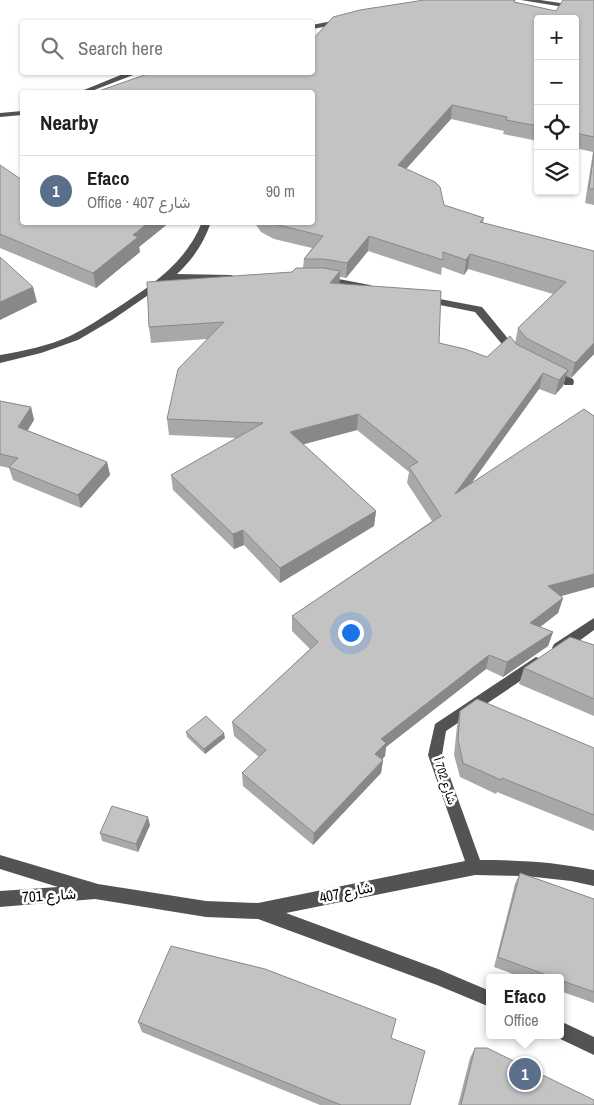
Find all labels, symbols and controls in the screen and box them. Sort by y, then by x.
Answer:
map controls [534,15,579,195]
button: + [534,15,579,60]
search box [20,20,315,75]
icon: search [38,34,66,62]
text: Search here [78,35,163,61]
button: − [534,60,579,105]
button: locate [534,105,579,150]
text: Nearby [40,108,98,137]
button: layers [534,150,579,195]
text: Efaco [87,165,129,191]
text: 1 [52,180,60,202]
text: 90 m [266,180,295,202]
text: Office · شارع 407 [87,191,190,213]
your location [338,620,364,646]
street label: شارع 702 أ [429,755,460,807]
street label: شارع 407 [317,876,375,909]
street label: شارع 701 [21,883,77,908]
popup [486,974,564,1039]
text: Efaco [504,983,546,1009]
text: Office [504,1009,539,1031]
pin: 1 [509,1055,541,1093]

